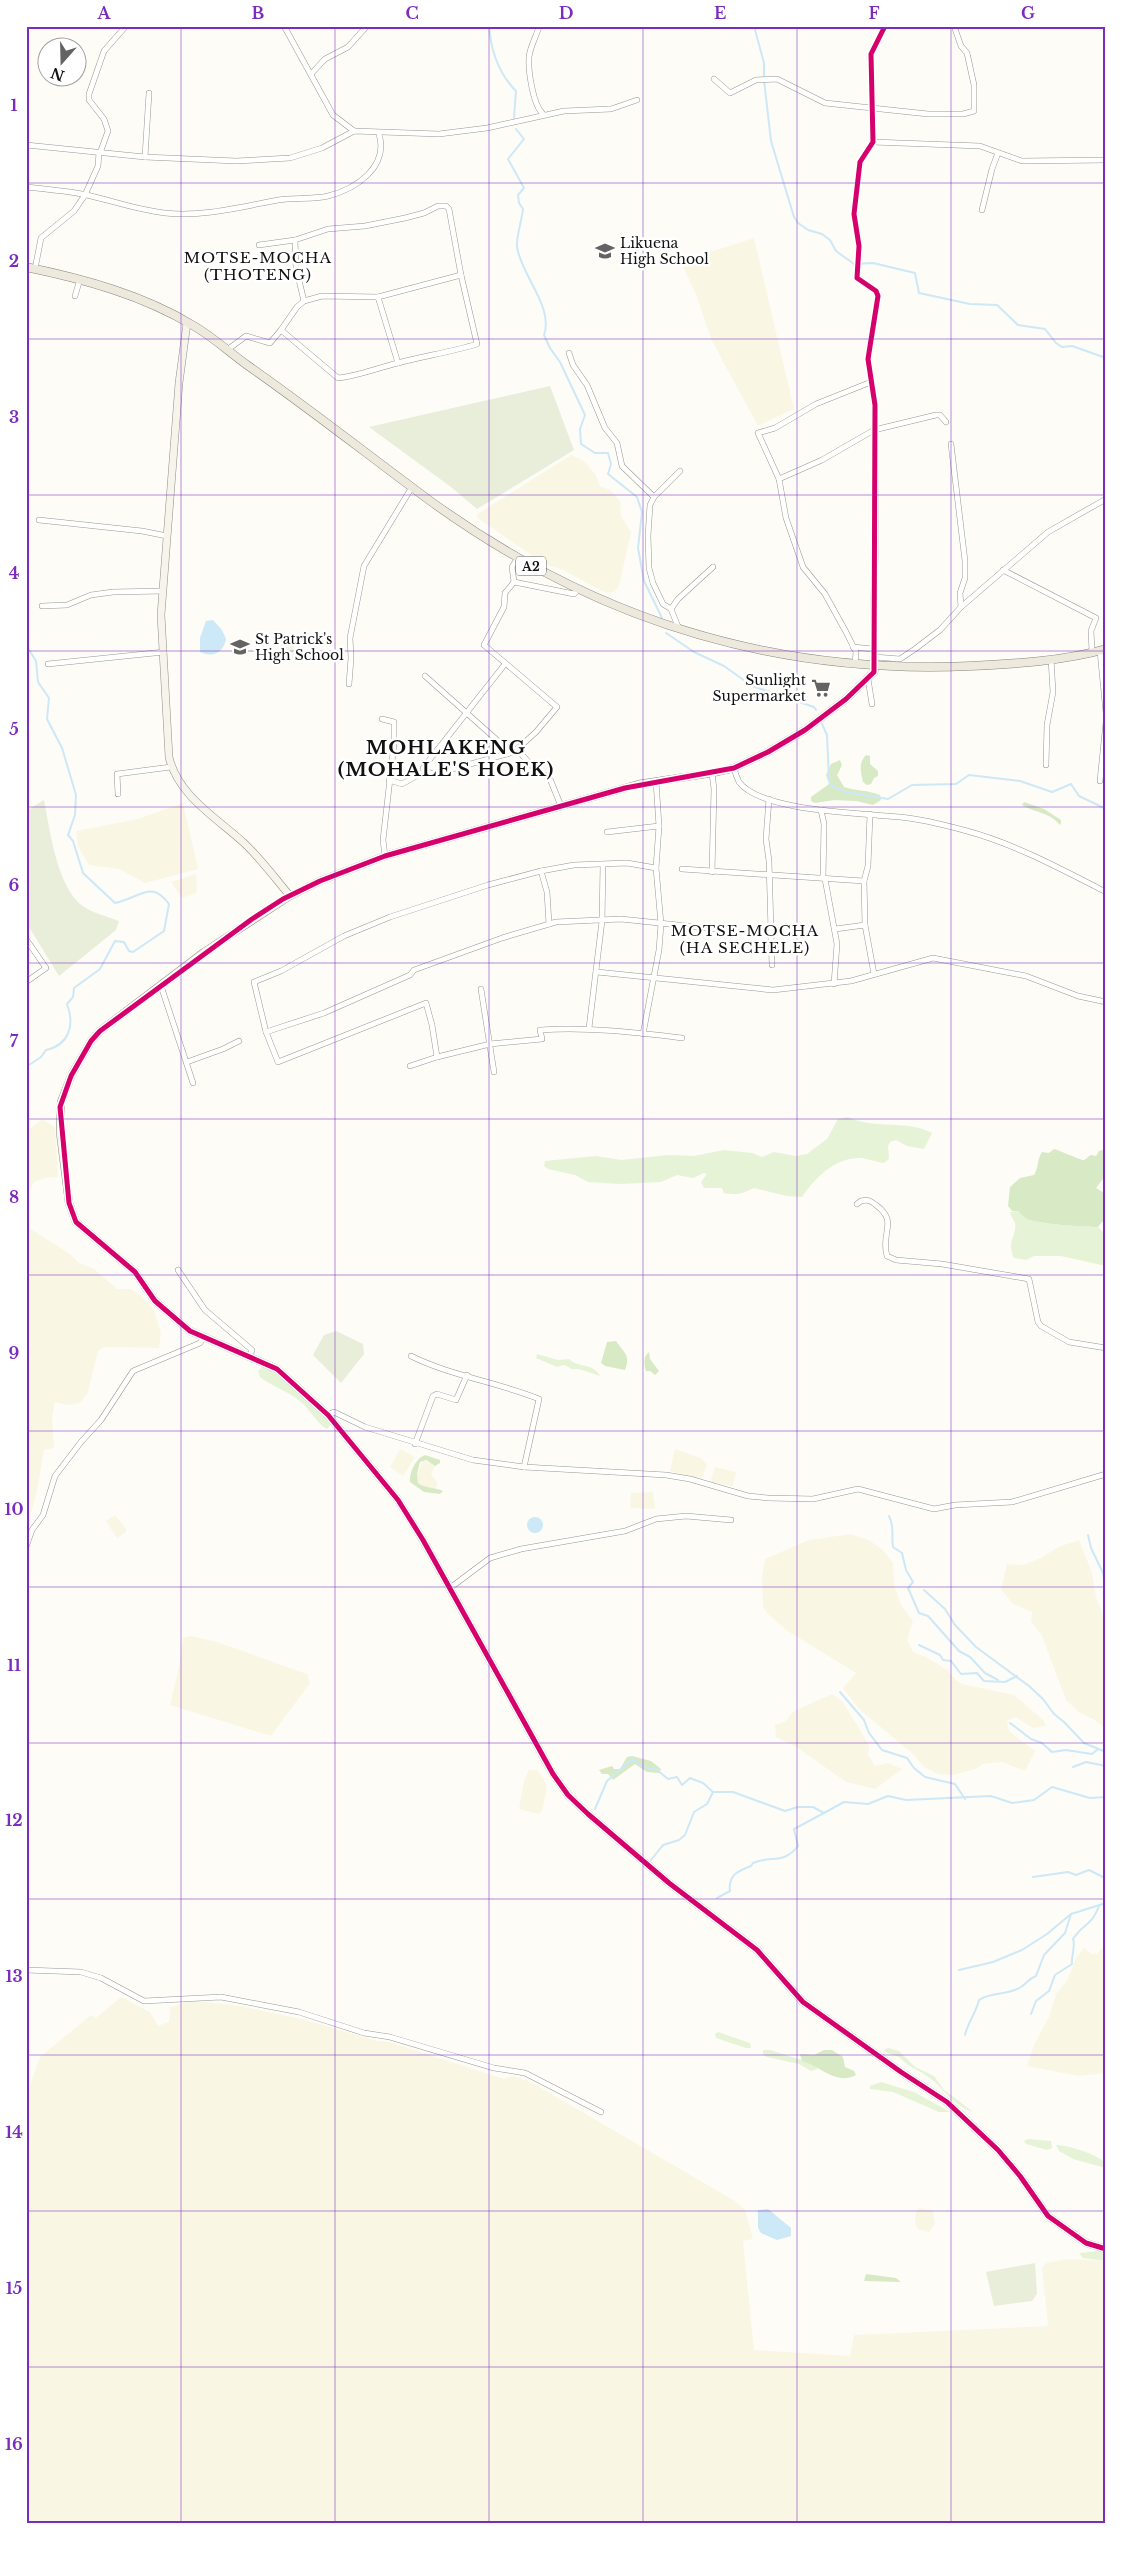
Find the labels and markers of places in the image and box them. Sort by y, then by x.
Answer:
place label: Likuena High School [620,234,709,268]
school or university icon: Likuena High School [594,240,616,262]
place label: St Patrick's High School [255,630,344,664]
school or university icon: St Patrick's High School [229,636,251,658]
place label: Sunlight Supermarket [713,671,807,705]
supermarket icon: Sunlight Supermarket [810,677,832,699]

